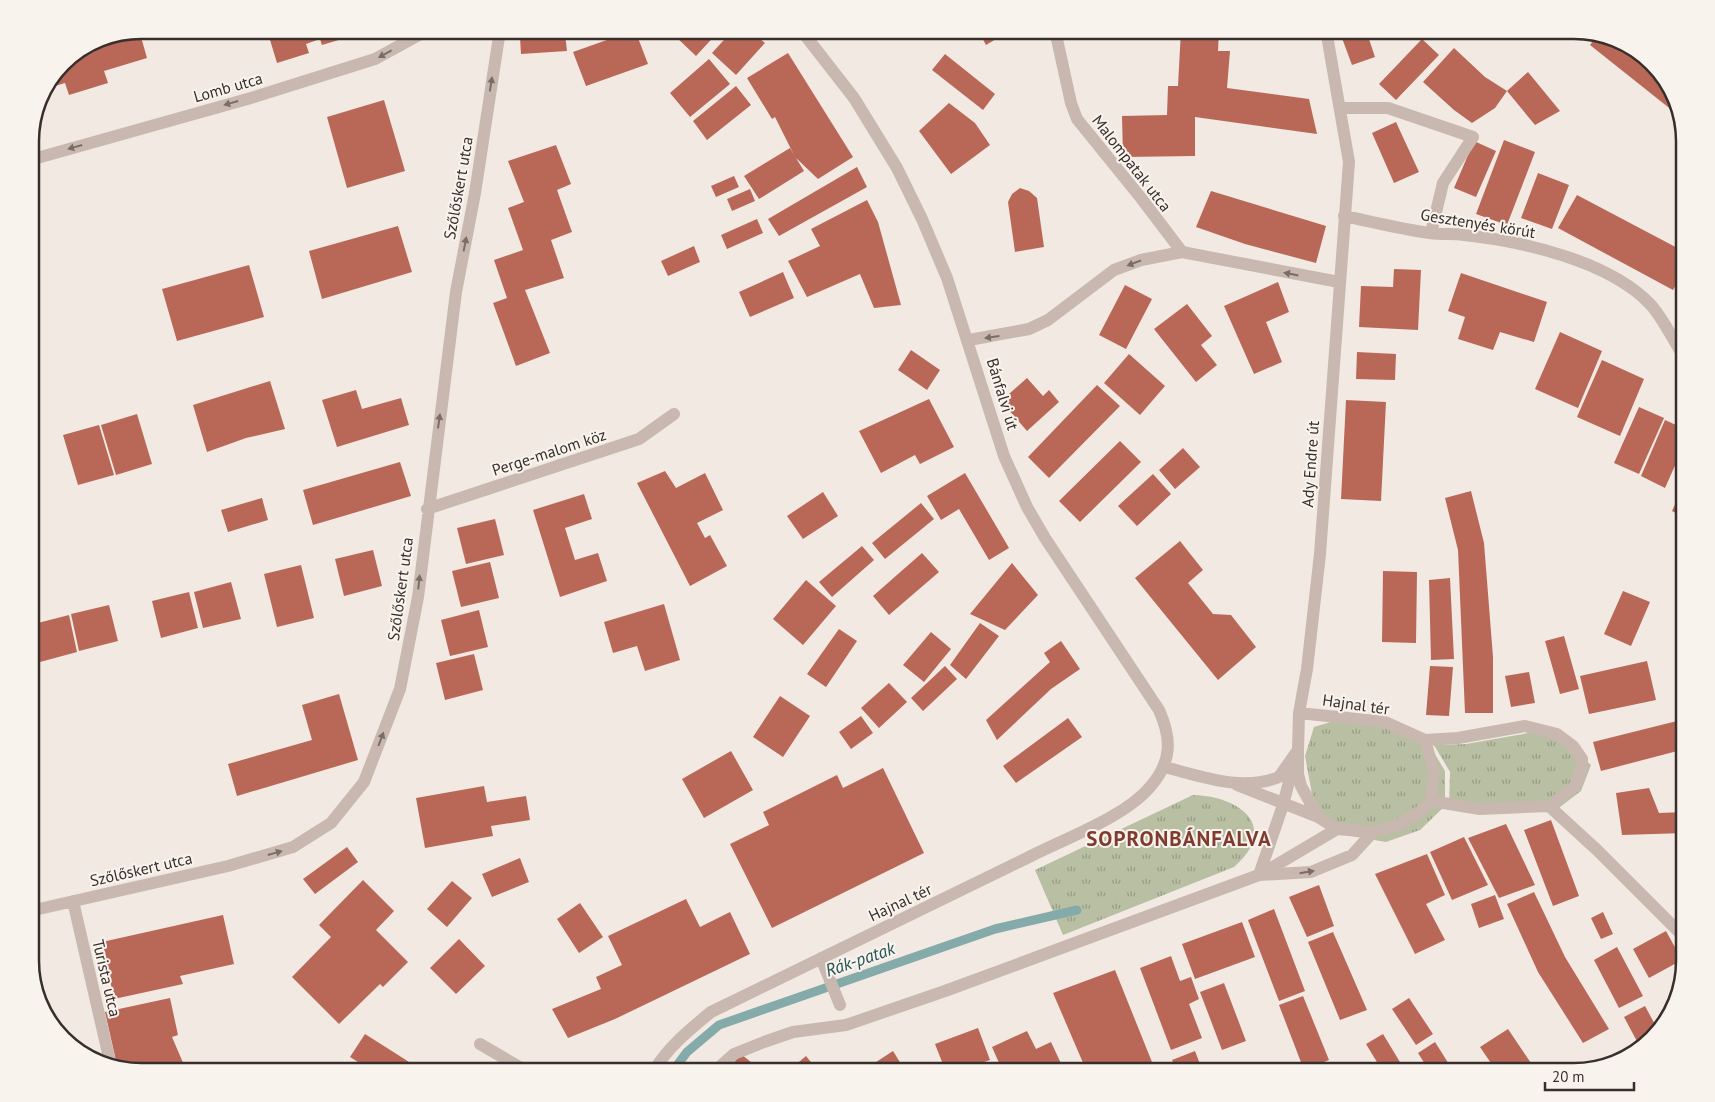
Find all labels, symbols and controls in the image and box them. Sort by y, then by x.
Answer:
one-way arrow [379,49,392,58]
street label: Lomb utca [191,68,265,106]
one-way arrow [488,75,496,91]
one-way arrow [223,100,238,108]
street label: Malompatak utca [1088,111,1176,215]
street label: Szőlőskert utca [439,135,477,241]
one-way arrow [67,144,82,152]
street label: Gesztenyés körút [1419,204,1537,242]
one-way arrow [462,236,470,252]
one-way arrow [1126,259,1141,267]
one-way arrow [1283,270,1299,278]
one-way arrow [984,333,1000,341]
street label: Bánfalvi út [983,356,1024,433]
one-way arrow [435,412,443,428]
street label: Ady Endre út [1297,419,1323,508]
street label: Perge-malom köz [489,424,609,480]
street label: Szőlőskert utca [383,536,417,642]
one-way arrow [415,574,423,590]
street label: Hajnal tér [1321,689,1391,719]
one-way arrow [377,731,385,746]
district label: SOPRONBÁNFALVA [1086,825,1272,852]
street label: Szőlőskert utca [88,848,194,890]
one-way arrow [268,848,283,856]
one-way arrow [1300,867,1316,875]
street label: Hajnal tér [865,878,935,925]
water label: Rák-patak [822,936,899,982]
street label: Turista utca [88,937,126,1019]
scale bar [1545,1060,1634,1092]
text: 20 m [1552,1067,1585,1086]

